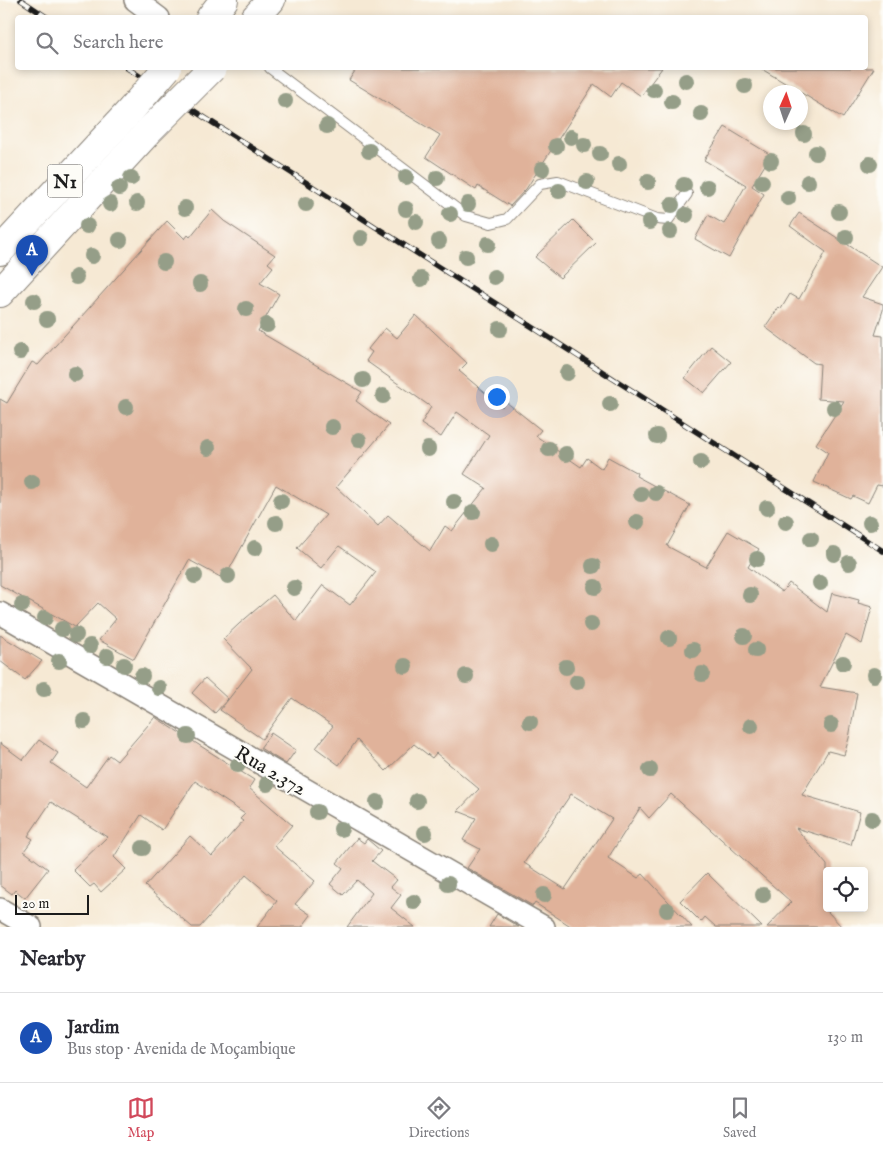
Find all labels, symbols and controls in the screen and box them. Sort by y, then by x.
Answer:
search box [15,15,868,70]
icon: search [33,29,61,57]
text: Search here [73,31,164,55]
north arrow [763,85,808,130]
road number: N1 [48,165,82,198]
pin: A [16,235,48,276]
your location [484,384,510,410]
street label: Rua 2.372 [230,741,310,802]
map controls [823,867,868,912]
button: locate [823,867,868,912]
scale bar [15,892,89,915]
text: 20 m [22,895,49,913]
text: Nearby [20,946,85,973]
text: Jardim [67,1016,119,1040]
text: A [31,1028,41,1048]
text: 130 m [827,1028,863,1048]
text: Bus stop · Avenida de Moçambique [67,1040,296,1060]
tab: Map [127,1094,155,1142]
tab: Directions [408,1094,469,1142]
tab: Saved [723,1094,756,1142]

